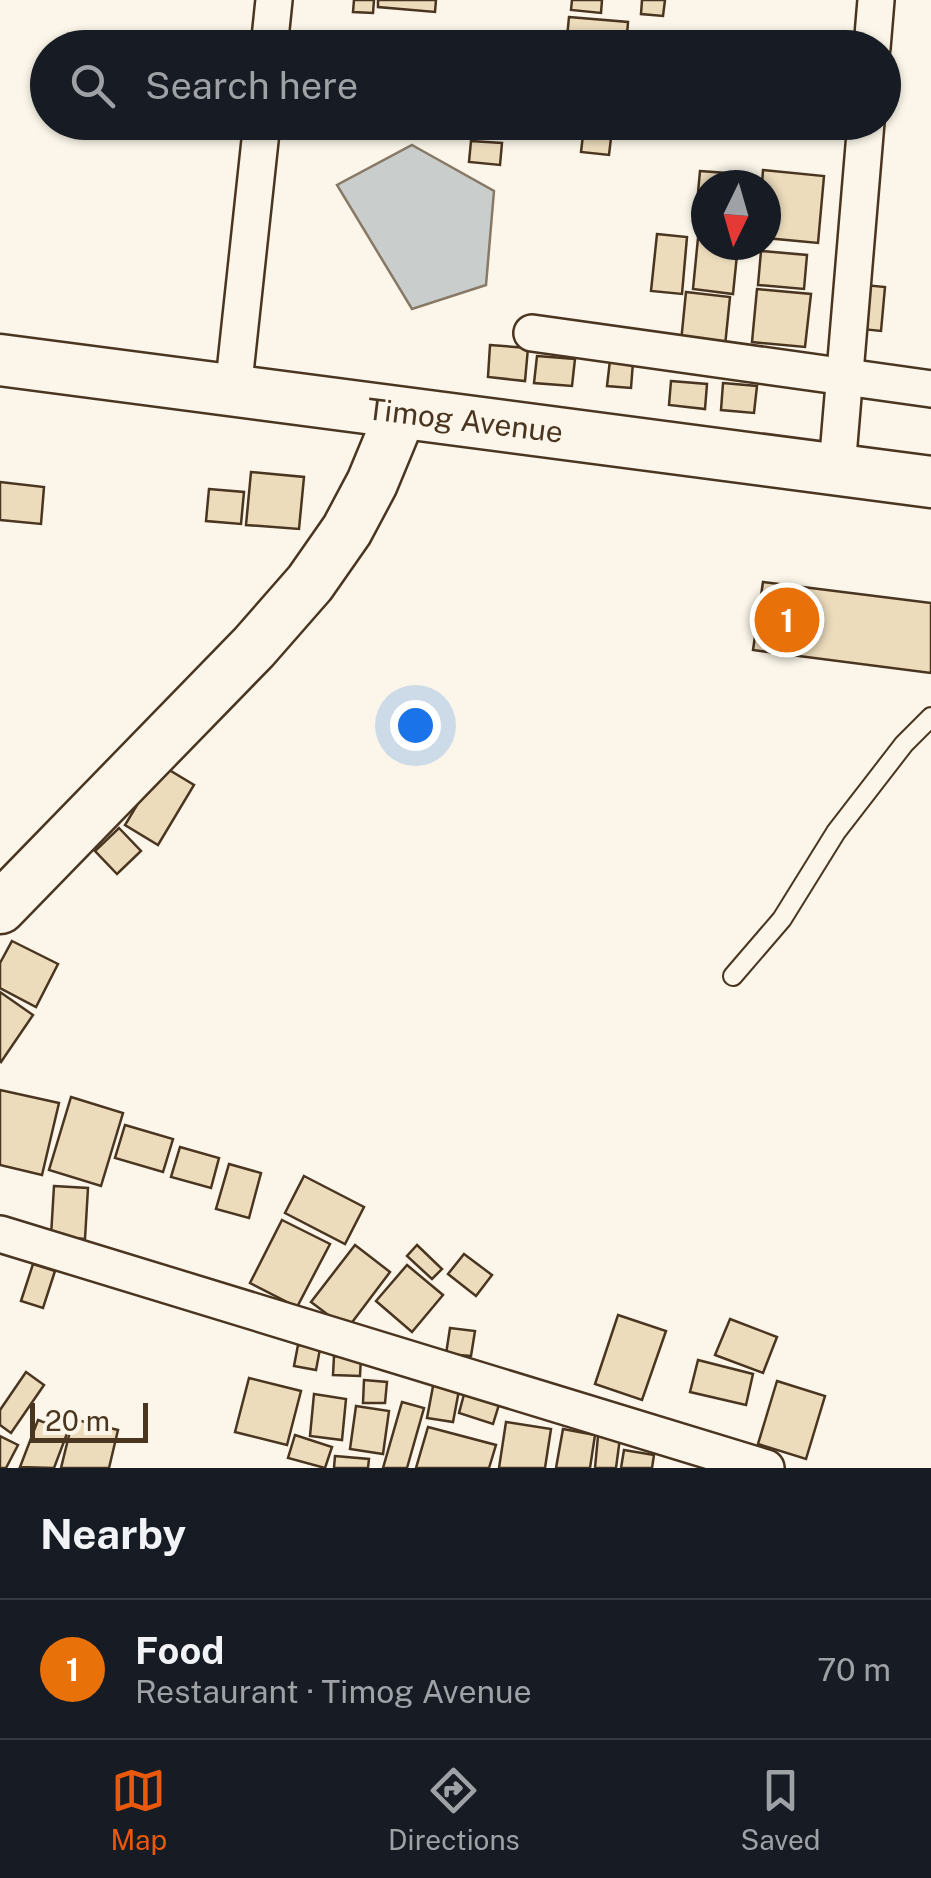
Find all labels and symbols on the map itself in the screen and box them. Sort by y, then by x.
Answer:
north arrow [691,170,781,260]
street label: Timog Avenue [365,390,565,450]
pin: 1 [754,582,820,658]
your location [390,700,441,751]
scale bar [30,1398,148,1442]

